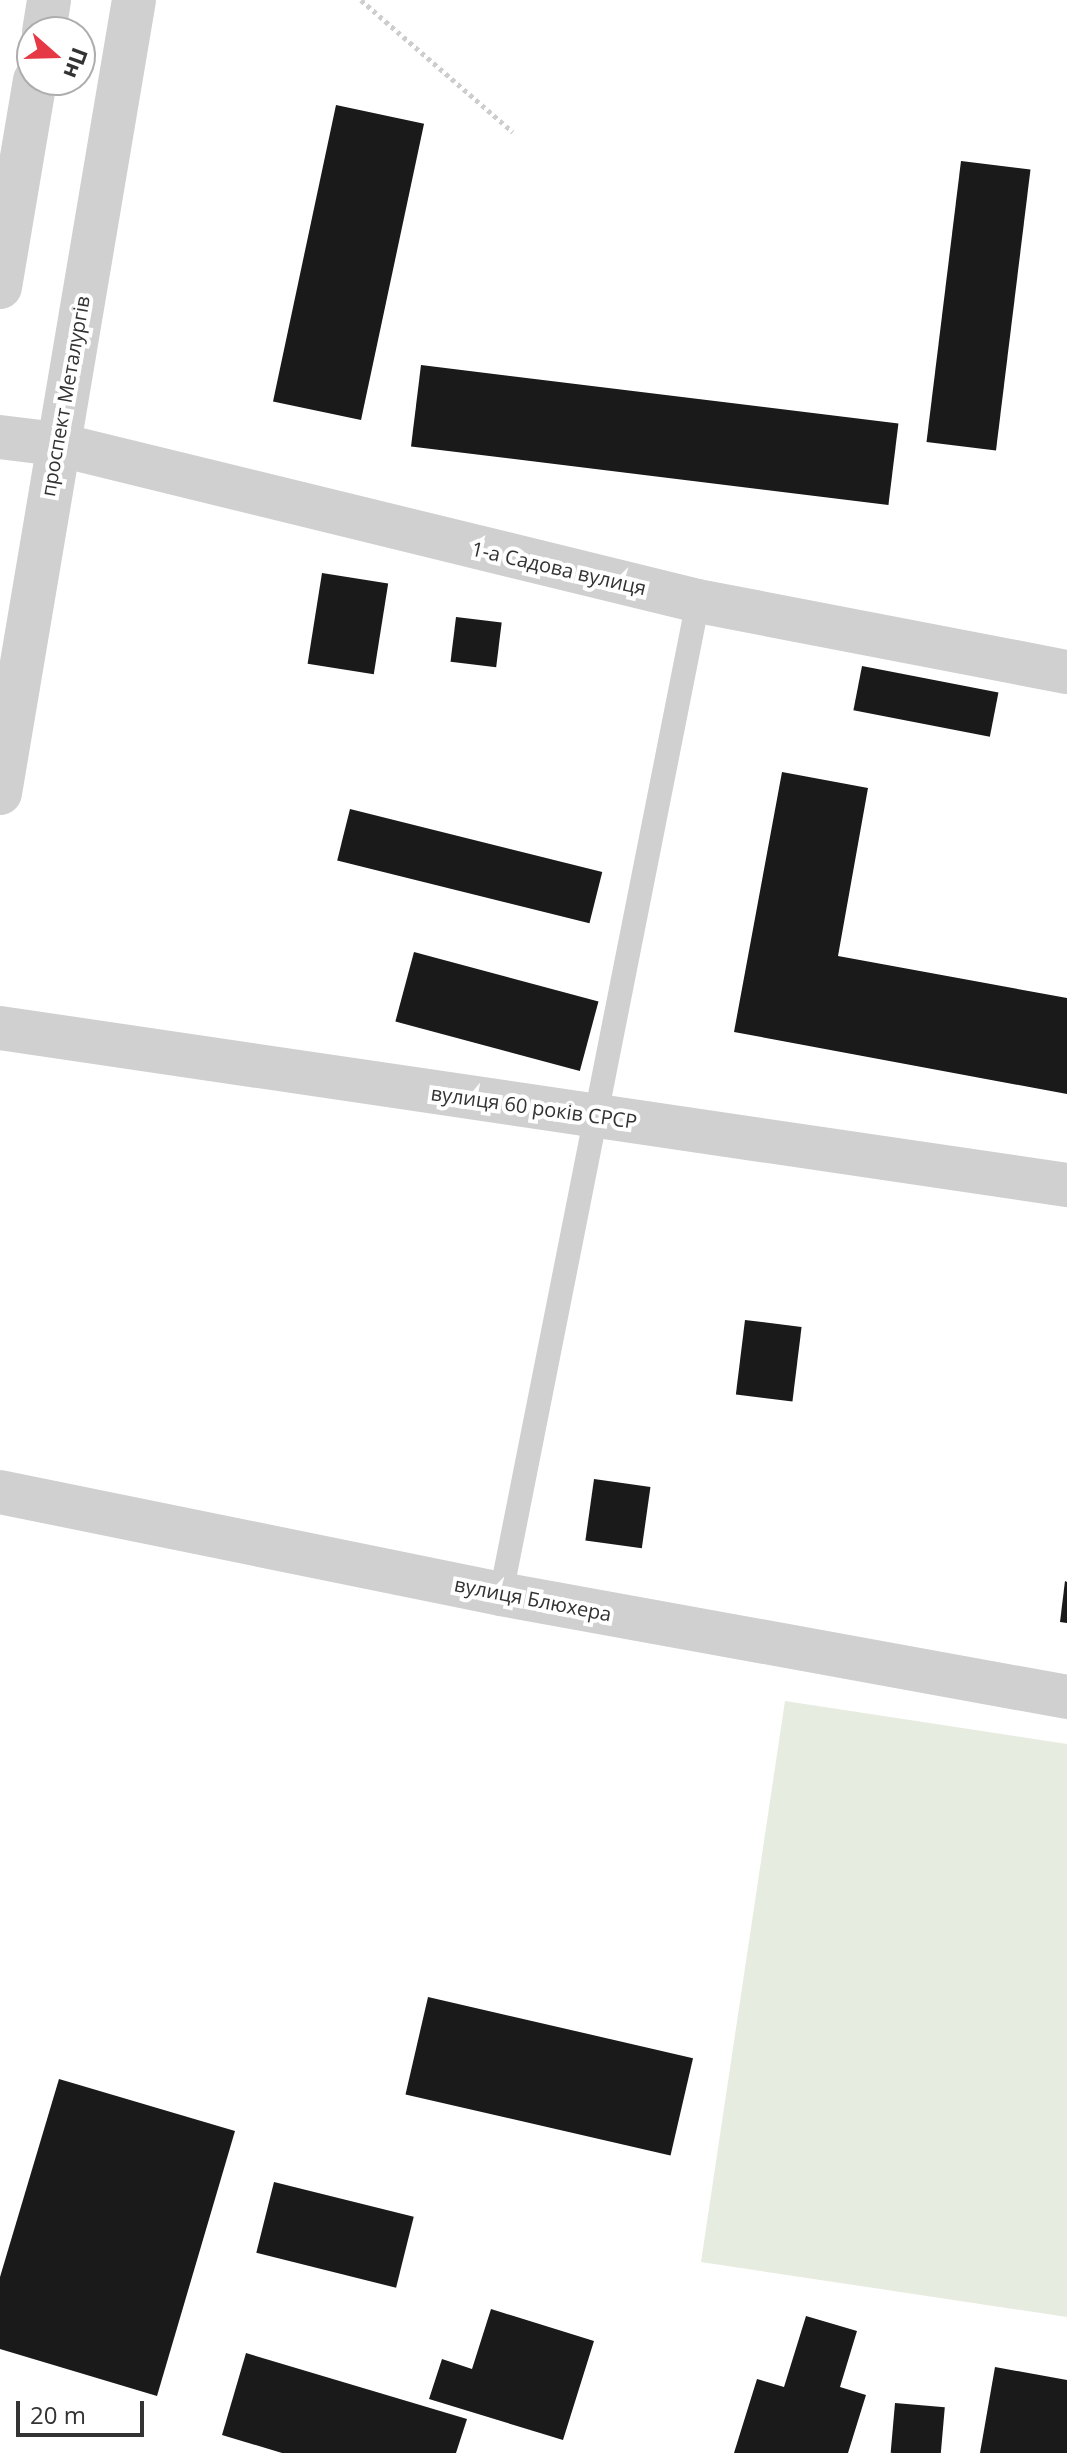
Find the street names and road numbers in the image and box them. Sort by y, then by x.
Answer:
street label: проспект Металургів [36,294,94,498]
street label: 1-а Садова вулиця [469,536,649,600]
street label: вулиця 60 років СРСР [429,1081,639,1133]
street label: вулиця Блюхера [452,1572,614,1626]

